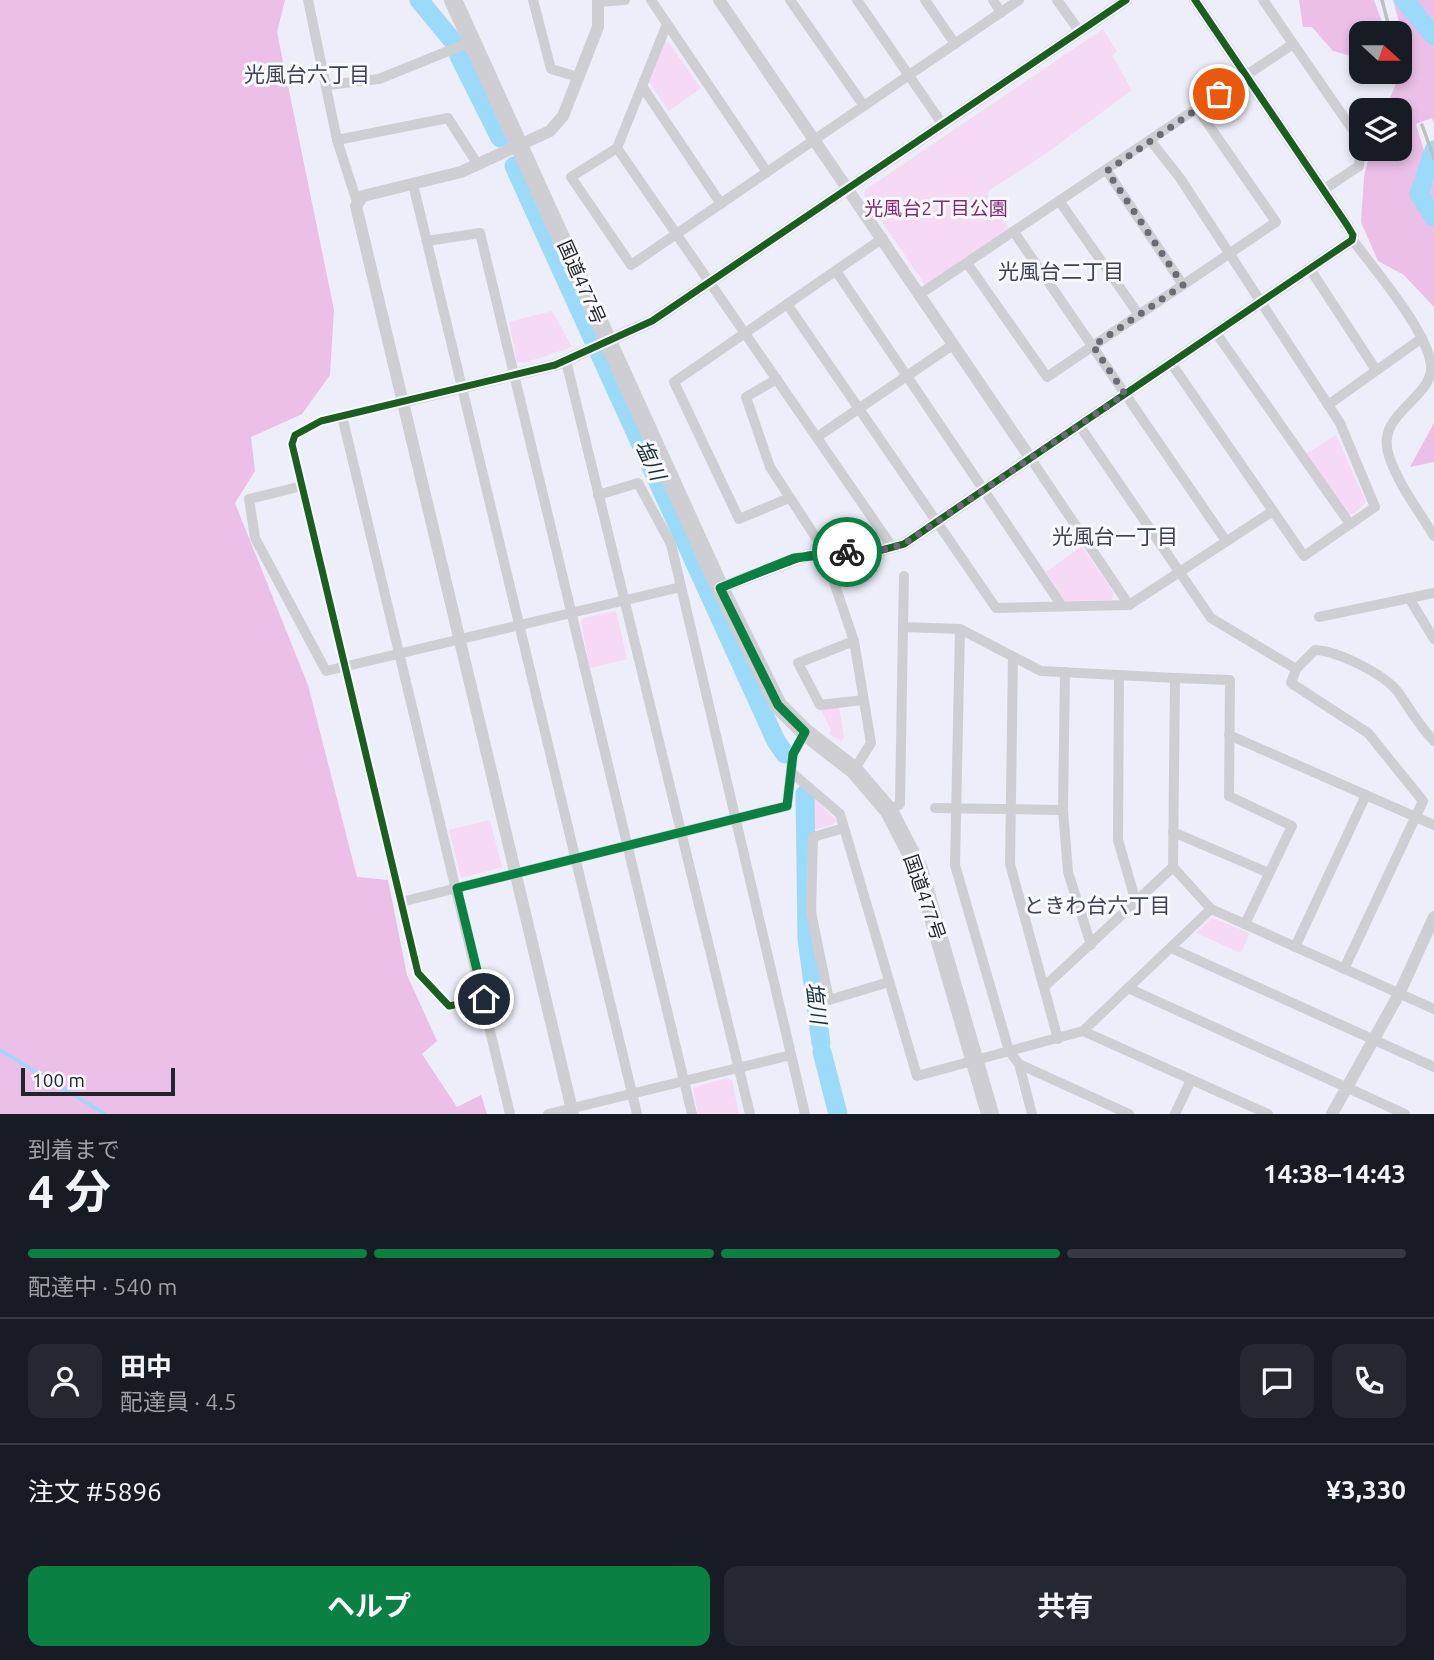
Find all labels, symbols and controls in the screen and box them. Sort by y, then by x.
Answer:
north arrow [1349,21,1412,84]
map controls [1349,21,1412,161]
district label: 光風台六丁目 [244,62,370,86]
pin [1189,64,1249,124]
icon: bag [1200,75,1238,113]
button: layers [1349,98,1412,161]
park label: 光風台2丁目公園 [864,197,1008,219]
street label: 国道477号 [554,237,610,327]
district label: 光風台二丁目 [998,259,1124,283]
water label: 塩川 [631,435,672,485]
courier [812,517,882,587]
district label: 光風台一丁目 [1052,524,1178,548]
icon: bike [828,533,866,571]
street label: 国道477号 [900,851,950,943]
district label: ときわ台六丁目 [1024,893,1171,917]
pin [454,969,514,1029]
icon: home [465,980,503,1018]
water label: 塩川 [803,981,832,1027]
scale bar [21,1065,175,1097]
text: 100 m [32,1069,85,1091]
text: 到着まで [28,1137,120,1162]
text: 14:38–14:43 [1263,1159,1406,1188]
text: 4 分 [28,1165,111,1217]
text: 配達中 · 540 m [28,1274,177,1299]
button: person [28,1344,102,1418]
button: chat [1240,1344,1314,1418]
button: phone [1332,1344,1406,1418]
text: 田中 [120,1352,172,1381]
text: 配達員 · 4.5 [120,1389,237,1414]
text: ¥3,330 [1326,1475,1406,1504]
text: 注文 #5896 [28,1477,162,1506]
button: ヘルプ [28,1566,710,1646]
button: 共有 [724,1566,1406,1646]

